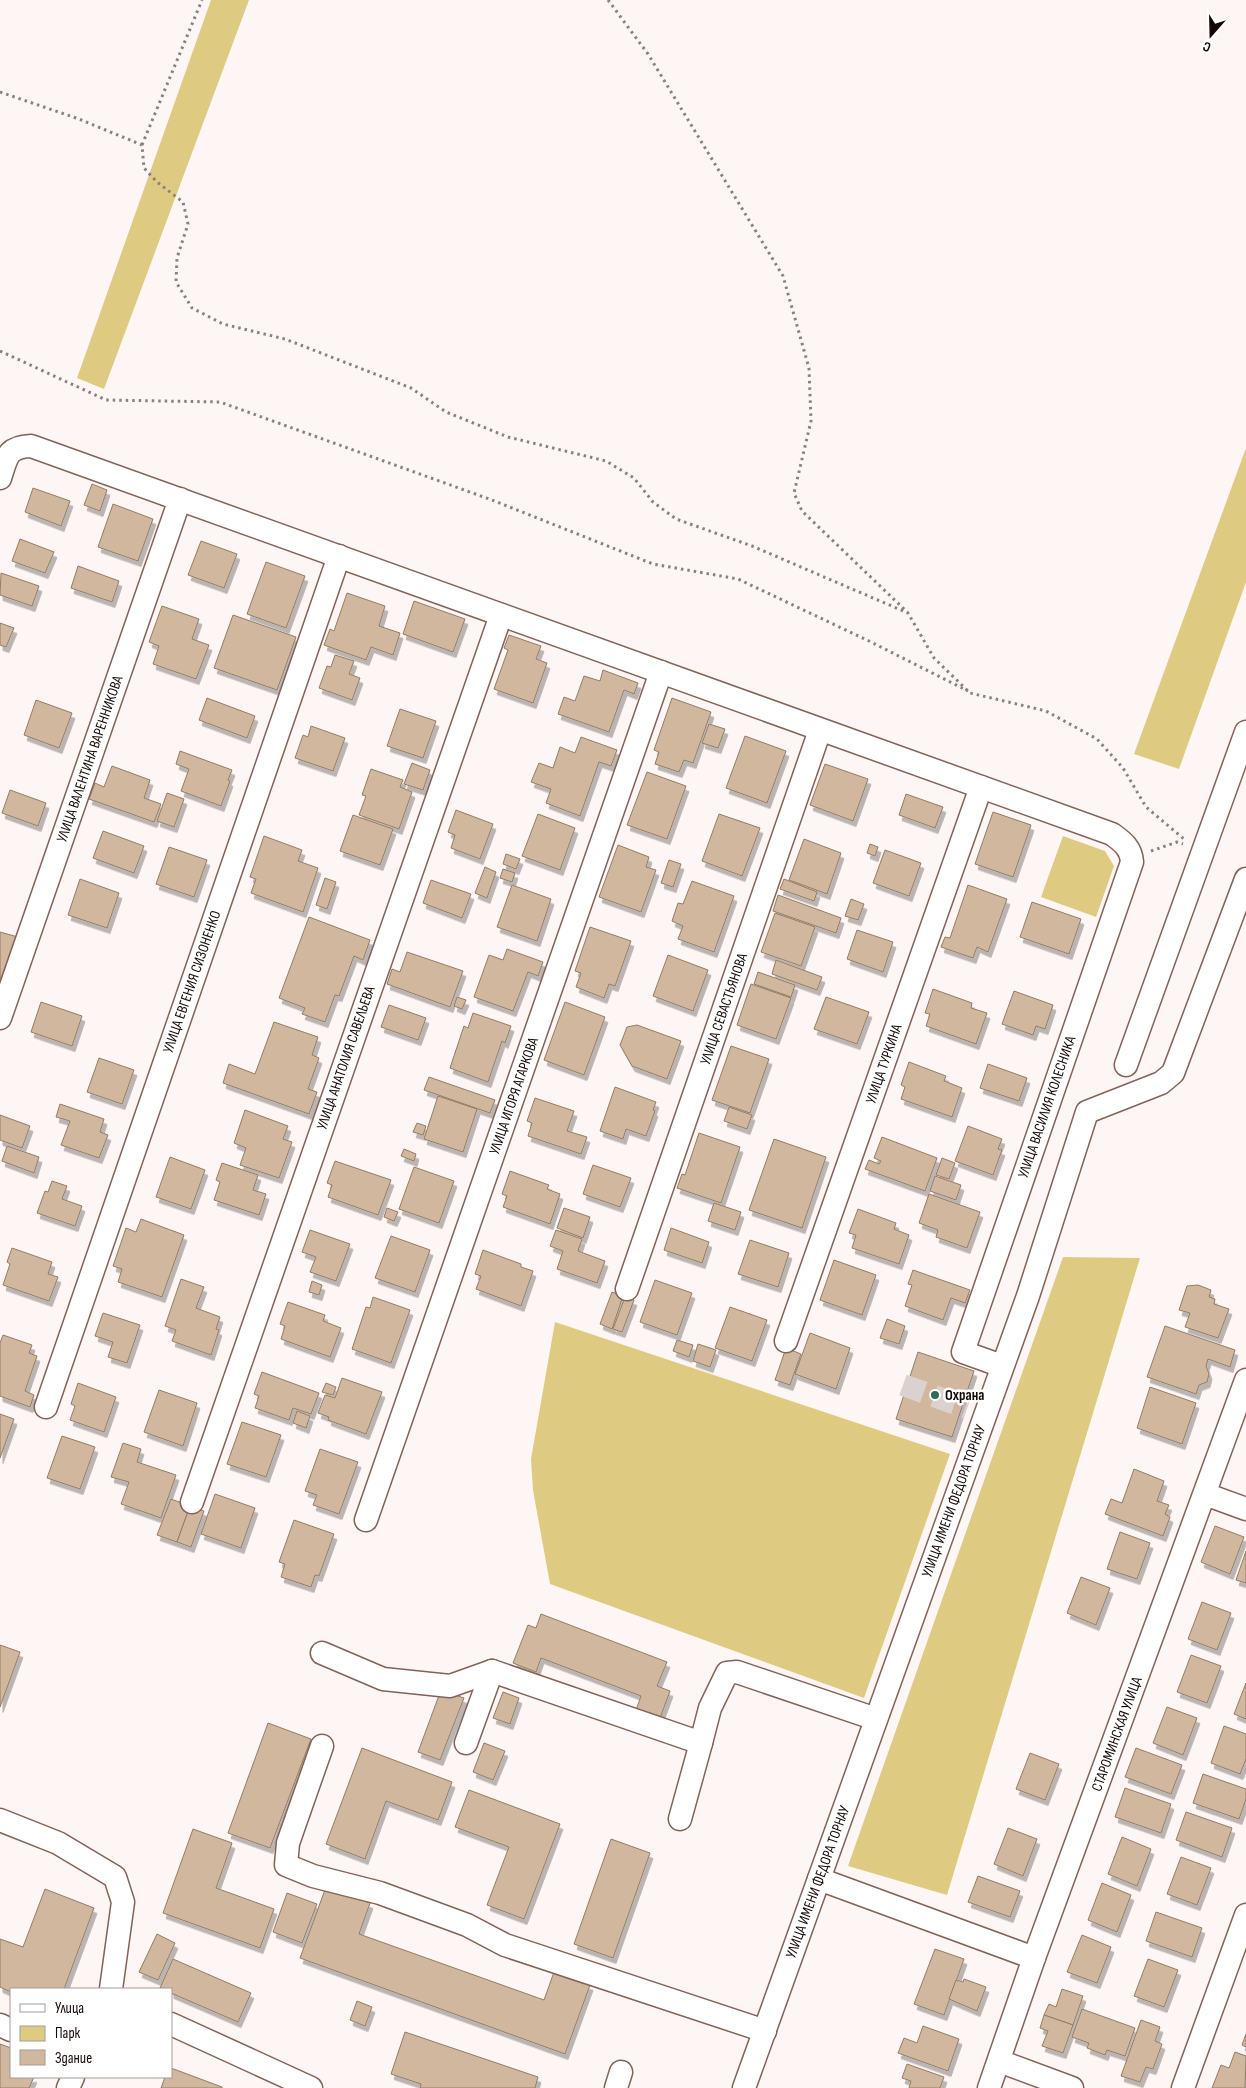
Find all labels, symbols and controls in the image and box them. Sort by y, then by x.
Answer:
north arrow [1186,10,1236,60]
text: С [1200,38,1213,56]
street label: УЛИЦА ВАЛЕНТИНА ВАРЕННИКОВА [53,673,128,845]
street label: УЛИЦА ЕВГЕНИЯ СИЗОНЕНКО [159,908,225,1056]
street label: УЛИЦА СЕВАСТЬЯНОВА [696,950,752,1067]
street label: УЛИЦА АНАТОЛИЯ САВЕЛЬЕВА [312,983,380,1132]
street label: УЛИЦА ТУРКИНА [861,1021,907,1106]
street label: УЛИЦА ВАСИЛИЯ КОЛЕСНИКА [1014,1033,1080,1181]
street label: УЛИЦА ИГОРЯ АГАРКОВА [485,1034,543,1157]
place label: Охрана [945,1386,984,1405]
marker: Охрана [929,1389,941,1401]
street label: УЛИЦА ИМЕНИ ФЕДОРА ТОРНАУ [918,1422,991,1580]
street label: СТАРОМИНСКАЯ УЛИЦА [1087,1674,1147,1794]
street label: УЛИЦА ИМЕНИ ФЕДОРА ТОРНАУ [782,1803,855,1961]
legend [10,1988,172,2078]
text: Улица [55,1999,84,2018]
text: Парк [55,2024,81,2043]
text: Здание [55,2049,92,2068]

